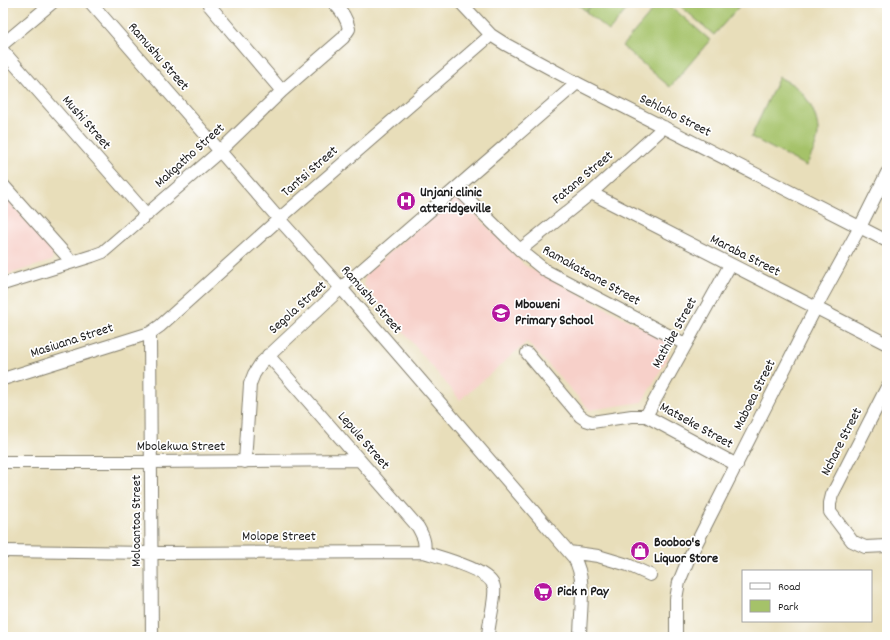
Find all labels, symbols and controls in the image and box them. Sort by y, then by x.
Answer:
street label: Ramushu Street [123,19,193,95]
street label: Sehloho Street [636,89,714,143]
street label: Mushi Street [57,91,115,155]
street label: Makgatho Street [151,119,229,193]
street label: Tantsi Street [277,142,343,202]
street label: Fatane Street [548,146,618,210]
place label: Unjani clinic atteridgeville [420,183,491,219]
hospital icon: Unjani clinic atteridgeville [395,190,417,212]
street label: Maraba Street [706,230,784,282]
street label: Ramakatsane Street [538,241,644,311]
street label: Ramushu Street [336,262,406,338]
street label: Segola Street [265,277,331,339]
street label: Mathibe Street [647,294,703,372]
place label: Mboweni Primary School [515,295,594,331]
school or university icon: Mboweni Primary School [490,302,512,324]
street label: Masiuana Street [28,318,116,364]
street label: Maboea Street [729,356,781,434]
street label: Matseke Street [656,398,736,454]
street label: Nchare Street [816,404,868,480]
street label: Lepule Street [332,408,394,474]
street label: Mbolekwa Street [137,437,225,457]
street label: Moloantoa Street [127,475,147,567]
street label: Molope Street [242,527,316,547]
place label: Booboo's Liquor Store [654,533,718,569]
shop icon: Booboo's Liquor Store [629,540,651,562]
legend [742,570,872,622]
text: Road [778,579,800,596]
supermarket icon: Pick n Pay [532,581,554,603]
place label: Pick n Pay [557,582,610,602]
text: Park [778,599,799,616]

